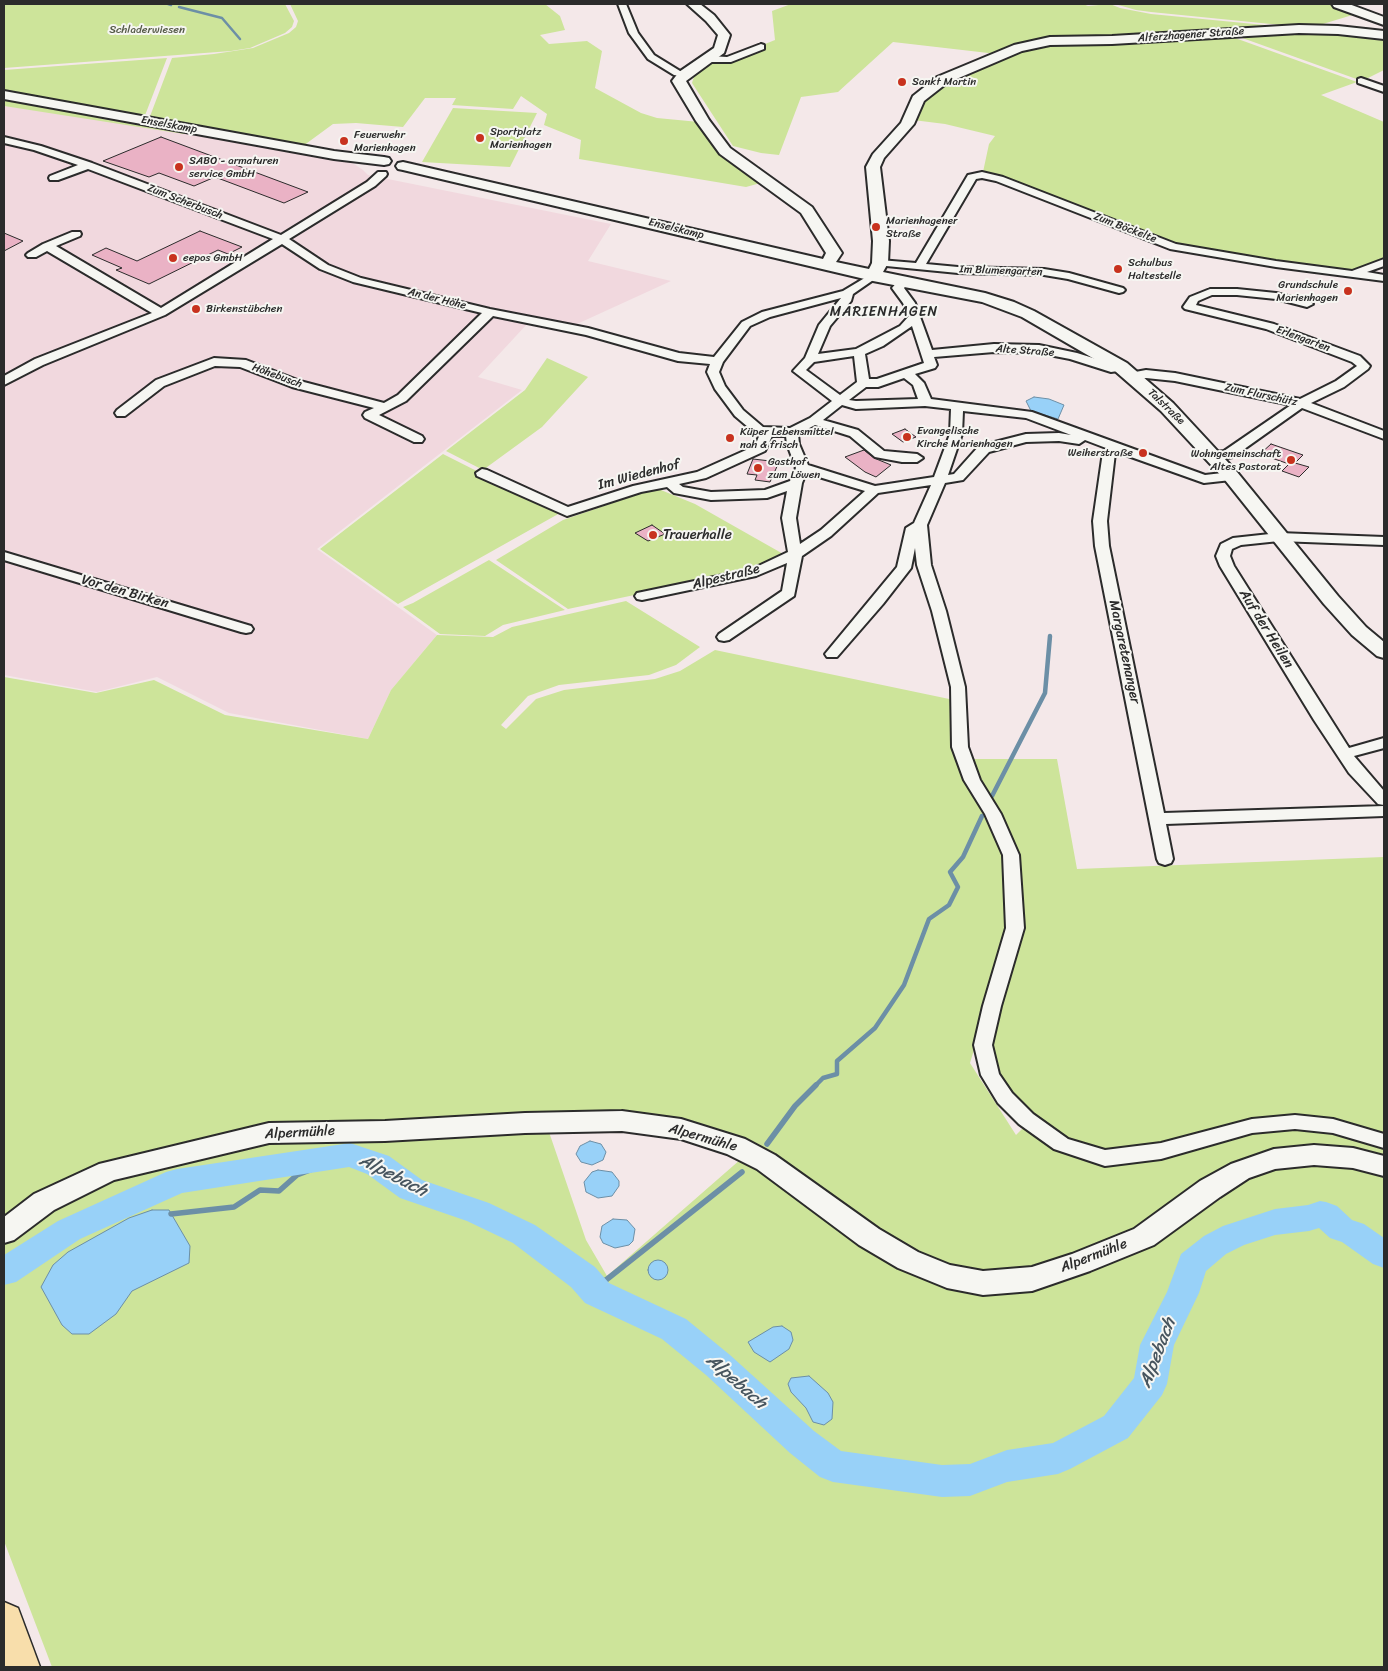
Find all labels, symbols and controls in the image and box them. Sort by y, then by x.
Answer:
park label: Schladerwiesen [109,23,185,37]
street label: Alferzhagener Straße [1137,25,1245,45]
place label: Sankt Martin [912,75,976,89]
marker: Sankt Martin [896,76,908,88]
street label: Enselskamp [140,114,198,136]
place label: Sportplatz Marienhagen [490,125,552,151]
place label: Feuerwehr Marienhagen [354,128,416,154]
marker: Sportplatz Marienhagen [474,132,486,144]
marker: Feuerwehr Marienhagen [338,135,350,147]
place label: SABO - armaturen service GmbH [189,154,279,180]
marker: SABO - armaturen service GmbH [173,161,185,173]
street label: Zum Scherbusch [145,182,225,222]
street label: Zum Böckelte [1092,210,1158,246]
place label: Marienhagener Straße [886,214,958,240]
street label: Enselskamp [647,216,705,242]
marker: Marienhagener Straße [870,221,882,233]
place label: eepos GmbH [183,251,242,265]
marker: eepos GmbH [167,252,179,264]
place label: Schulbus Haltestelle [1128,256,1181,282]
street label: Im Blumengarten [959,263,1043,279]
marker: Schulbus Haltestelle [1112,263,1124,275]
place label: Grundschule Marienhagen [1276,278,1338,304]
street label: An der Höhe [406,285,468,313]
marker: Grundschule Marienhagen [1342,285,1354,297]
place label: Birkenstübchen [206,302,282,316]
marker: Birkenstübchen [190,303,202,315]
district label: MARIENHAGEN [829,304,939,320]
street label: Erlengarten [1274,323,1332,355]
street label: Alte Straße [995,342,1055,360]
street label: Höhebusch [250,361,304,391]
street label: Zum Flurschütz [1223,381,1299,409]
street label: Talstraße [1145,386,1187,428]
place label: Evangelische Kirche Marienhagen [917,424,1013,450]
place label: Küper Lebensmittel nah & frisch [740,425,834,451]
marker: Evangelische Kirche Marienhagen [901,431,913,443]
marker: Küper Lebensmittel nah & frisch [724,432,736,444]
place label: Weiherstraße [1068,446,1133,460]
marker: Weiherstraße [1137,447,1149,459]
place label: Wohngemeinschaft Altes Pastorat [1191,447,1281,473]
marker: Wohngemeinschaft Altes Pastorat [1285,454,1297,466]
place label: Gasthof zum Löwen [768,455,820,481]
street label: Im Wiedenhof [596,456,682,494]
marker: Gasthof zum Löwen [752,462,764,474]
place label: Trauerhalle [663,527,732,543]
marker: Trauerhalle [647,529,659,541]
street label: Alpestraße [691,561,761,593]
street label: Vor den Birken [79,572,171,612]
street label: Auf der Heilen [1235,586,1297,672]
street label: Margaretenanger [1105,598,1143,706]
street label: Alpermühle [667,1120,739,1156]
street label: Alpermühle [264,1123,336,1143]
water label: Alpebach [356,1150,430,1202]
street label: Alpermühle [1058,1236,1130,1276]
water label: Alpebach [1135,1315,1181,1391]
water label: Alpebach [701,1350,771,1414]

